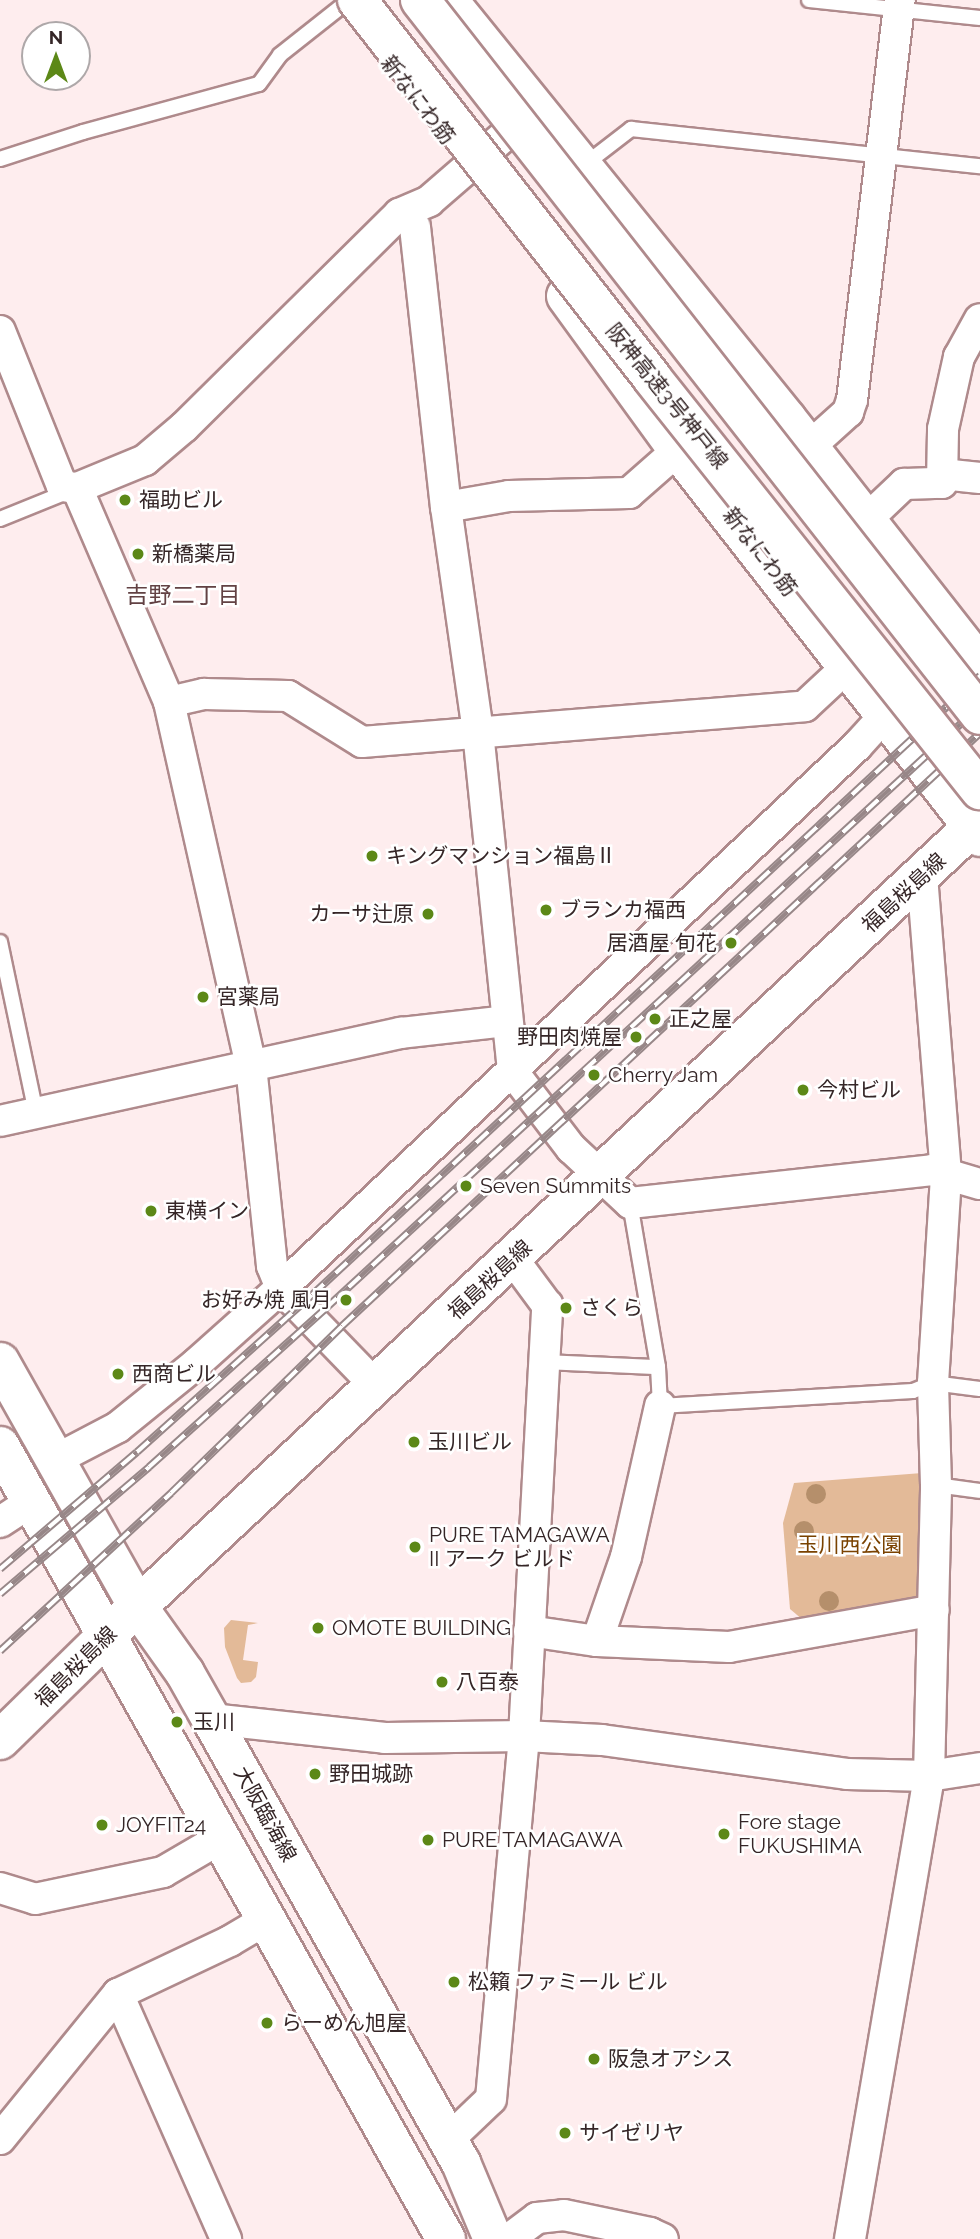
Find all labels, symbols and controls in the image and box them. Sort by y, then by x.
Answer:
north arrow [21,21,91,91]
text: N [49,26,63,48]
street label: 新なにわ筋 [376,51,460,149]
street label: 阪神高速3号神戸線 [601,318,733,474]
place label: 福助ビル [139,487,223,513]
marker: 福助ビル [117,492,133,508]
street label: 新なにわ筋 [718,503,802,601]
place label: 新橋薬局 [152,541,236,567]
marker: 新橋薬局 [130,546,146,562]
district label: 吉野二丁目 [126,581,240,609]
place label: キングマンション福島Ⅱ [386,843,617,869]
marker: キングマンション福島Ⅱ [364,848,380,864]
street label: 福島桜島線 [857,848,951,938]
place label: ブランカ福西 [560,897,686,923]
place label: カーサ辻原 [309,901,414,927]
marker: ブランカ福西 [538,902,554,918]
marker: カーサ辻原 [420,906,436,922]
place label: 居酒屋 旬花 [607,930,717,956]
marker: 居酒屋 旬花 [723,935,739,951]
place label: 宮薬局 [217,984,280,1010]
marker: 宮薬局 [195,989,211,1005]
place label: 正之屋 [669,1006,732,1032]
marker: 正之屋 [647,1011,663,1027]
place label: 野田肉焼屋 [517,1024,622,1050]
marker: 野田肉焼屋 [628,1029,644,1045]
place label: Cherry Jam [608,1062,719,1088]
marker: Cherry Jam [586,1067,602,1083]
place label: 今村ビル [817,1077,901,1103]
marker: 今村ビル [795,1082,811,1098]
place label: Seven Summits [480,1173,631,1199]
marker: Seven Summits [458,1178,474,1194]
place label: 東横イン [165,1198,249,1224]
marker: 東横イン [143,1203,159,1219]
street label: 福島桜島線 [443,1235,537,1325]
place label: お好み焼 風月 [201,1287,332,1313]
marker: お好み焼 風月 [338,1292,354,1308]
place label: さくら [580,1295,643,1321]
marker: さくら [558,1300,574,1316]
place label: 西商ビル [132,1361,216,1387]
marker: 西商ビル [110,1366,126,1382]
place label: 玉川ビル [428,1429,512,1455]
marker: 玉川ビル [406,1434,422,1450]
place label: PURE TAMAGAWA II アーク ビルド [429,1522,610,1572]
park label: 玉川西公園 [798,1532,902,1558]
marker: PURE TAMAGAWA II アーク ビルド [407,1539,423,1555]
place label: OMOTE BUILDING [332,1615,511,1641]
marker: OMOTE BUILDING [310,1620,326,1636]
street label: 福島桜島線 [30,1621,122,1713]
place label: 八百泰 [456,1669,519,1695]
marker: 八百泰 [434,1674,450,1690]
place label: 玉川 [193,1709,235,1735]
marker: 玉川 [167,1712,187,1732]
place label: 野田城跡 [329,1761,413,1787]
street label: 大阪臨海線 [229,1762,301,1866]
marker: 野田城跡 [307,1766,323,1782]
place label: Fore stage FUKUSHIMA [738,1809,862,1859]
place label: JOYFIT24 [116,1812,206,1838]
marker: JOYFIT24 [94,1817,110,1833]
marker: Fore stage FUKUSHIMA [716,1826,732,1842]
place label: PURE TAMAGAWA [442,1827,623,1853]
marker: PURE TAMAGAWA [420,1832,436,1848]
place label: 松籟 ファミール ビル [468,1969,668,1995]
marker: 松籟 ファミール ビル [446,1974,462,1990]
place label: らーめん旭屋 [281,2010,407,2036]
marker: らーめん旭屋 [259,2015,275,2031]
place label: 阪急オアシス [608,2046,734,2072]
marker: 阪急オアシス [586,2051,602,2067]
place label: サイゼリヤ [579,2120,684,2146]
marker: サイゼリヤ [557,2125,573,2141]

